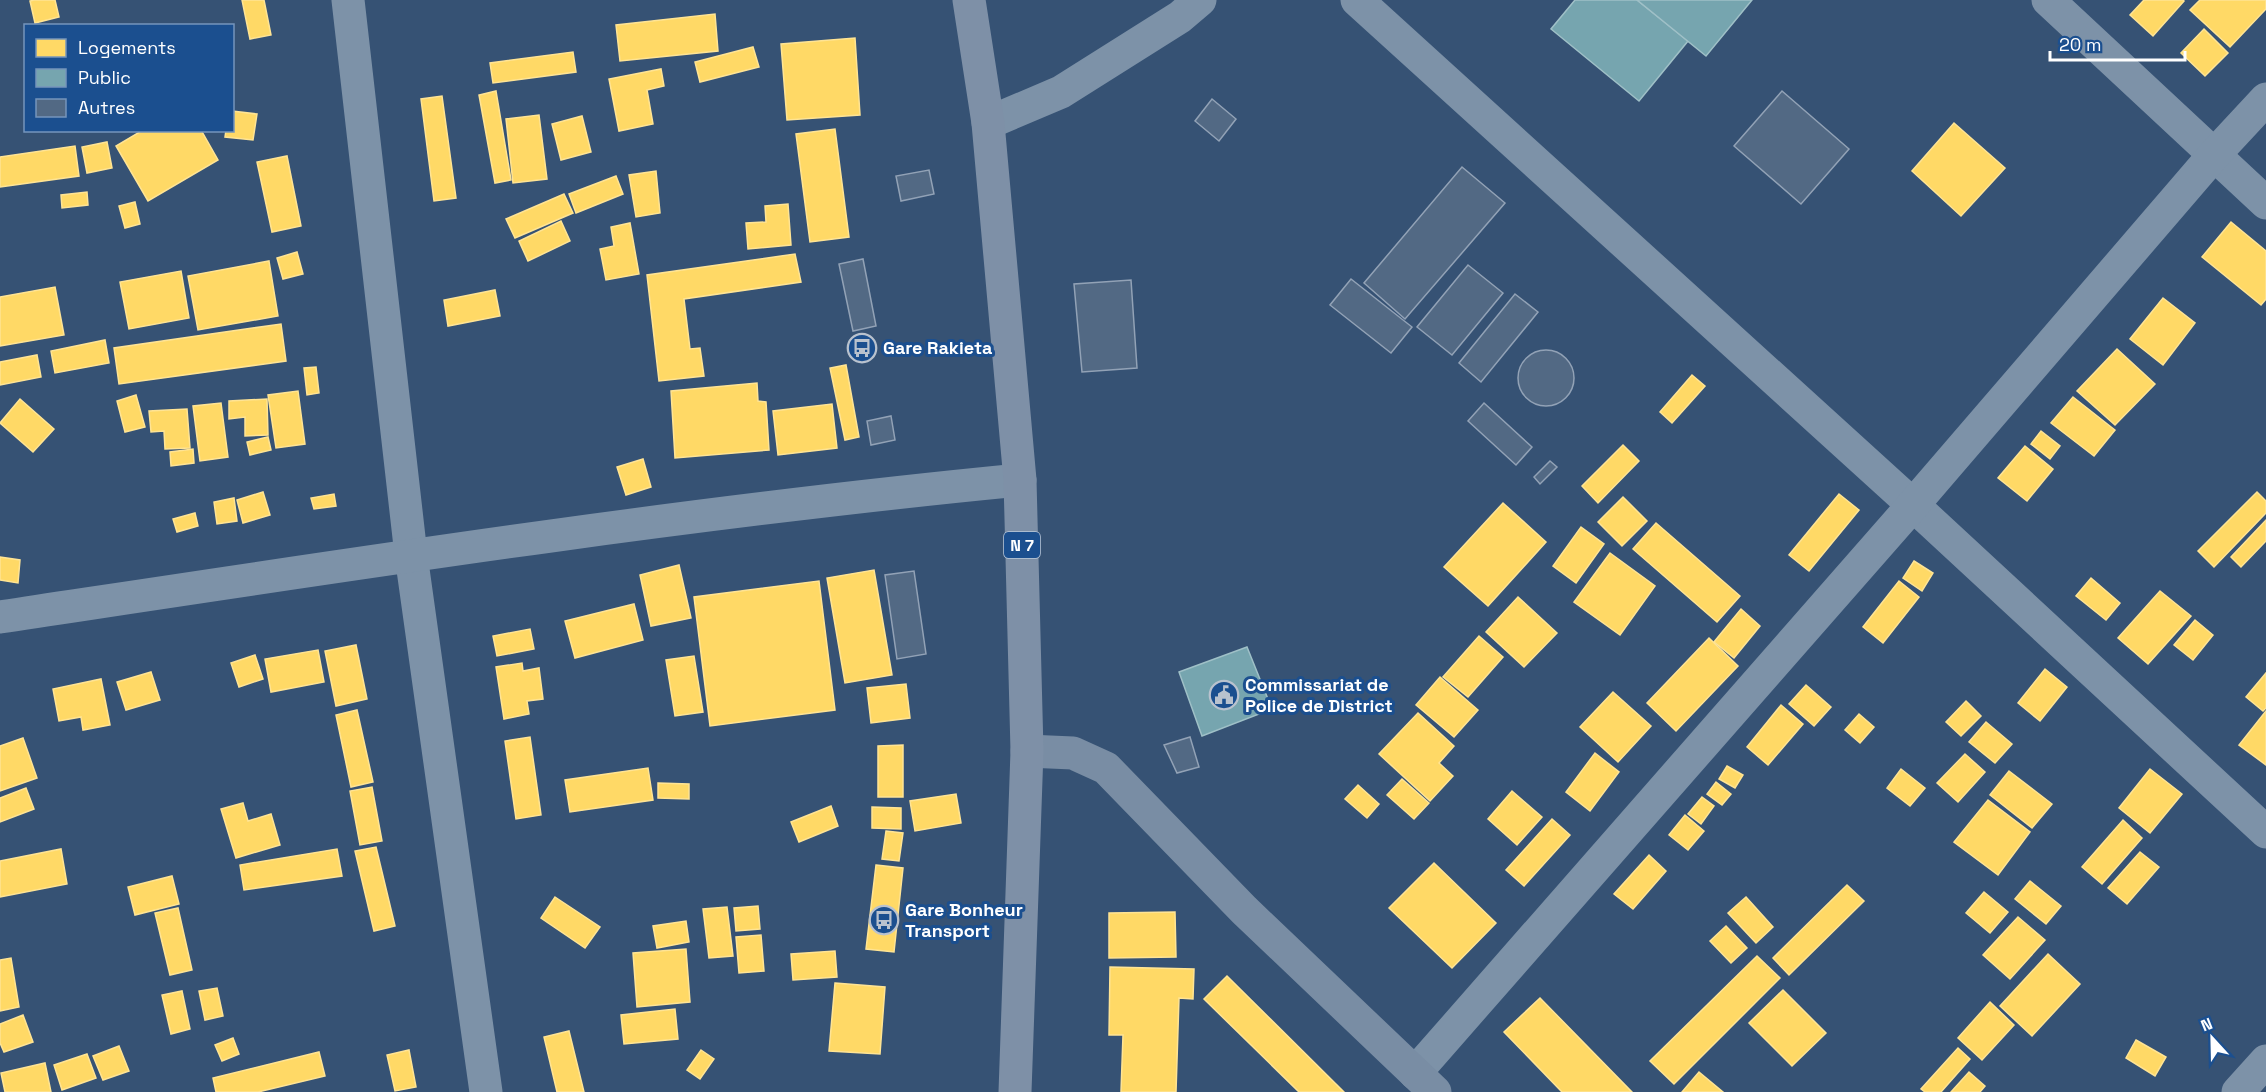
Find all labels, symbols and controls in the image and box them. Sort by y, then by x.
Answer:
legend [24,24,234,132]
scale bar [2050,24,2185,62]
text: 20 m [2059,33,2102,56]
text: Logements [78,36,176,59]
text: Public [78,66,131,89]
text: Autres [78,96,135,119]
bus stop icon: Gare Rakieta [846,332,878,364]
place label: Gare Rakieta [883,336,993,359]
road number: N 7 [1004,532,1040,558]
place label: Commissariat de Police de District [1245,673,1393,717]
public building icon: Commissariat de Police de District [1208,679,1240,711]
place label: Gare Bonheur Transport [905,898,1023,942]
bus stop icon: Gare Bonheur Transport [868,904,900,936]
north arrow [2182,1008,2242,1068]
text: N [2198,1013,2215,1036]

